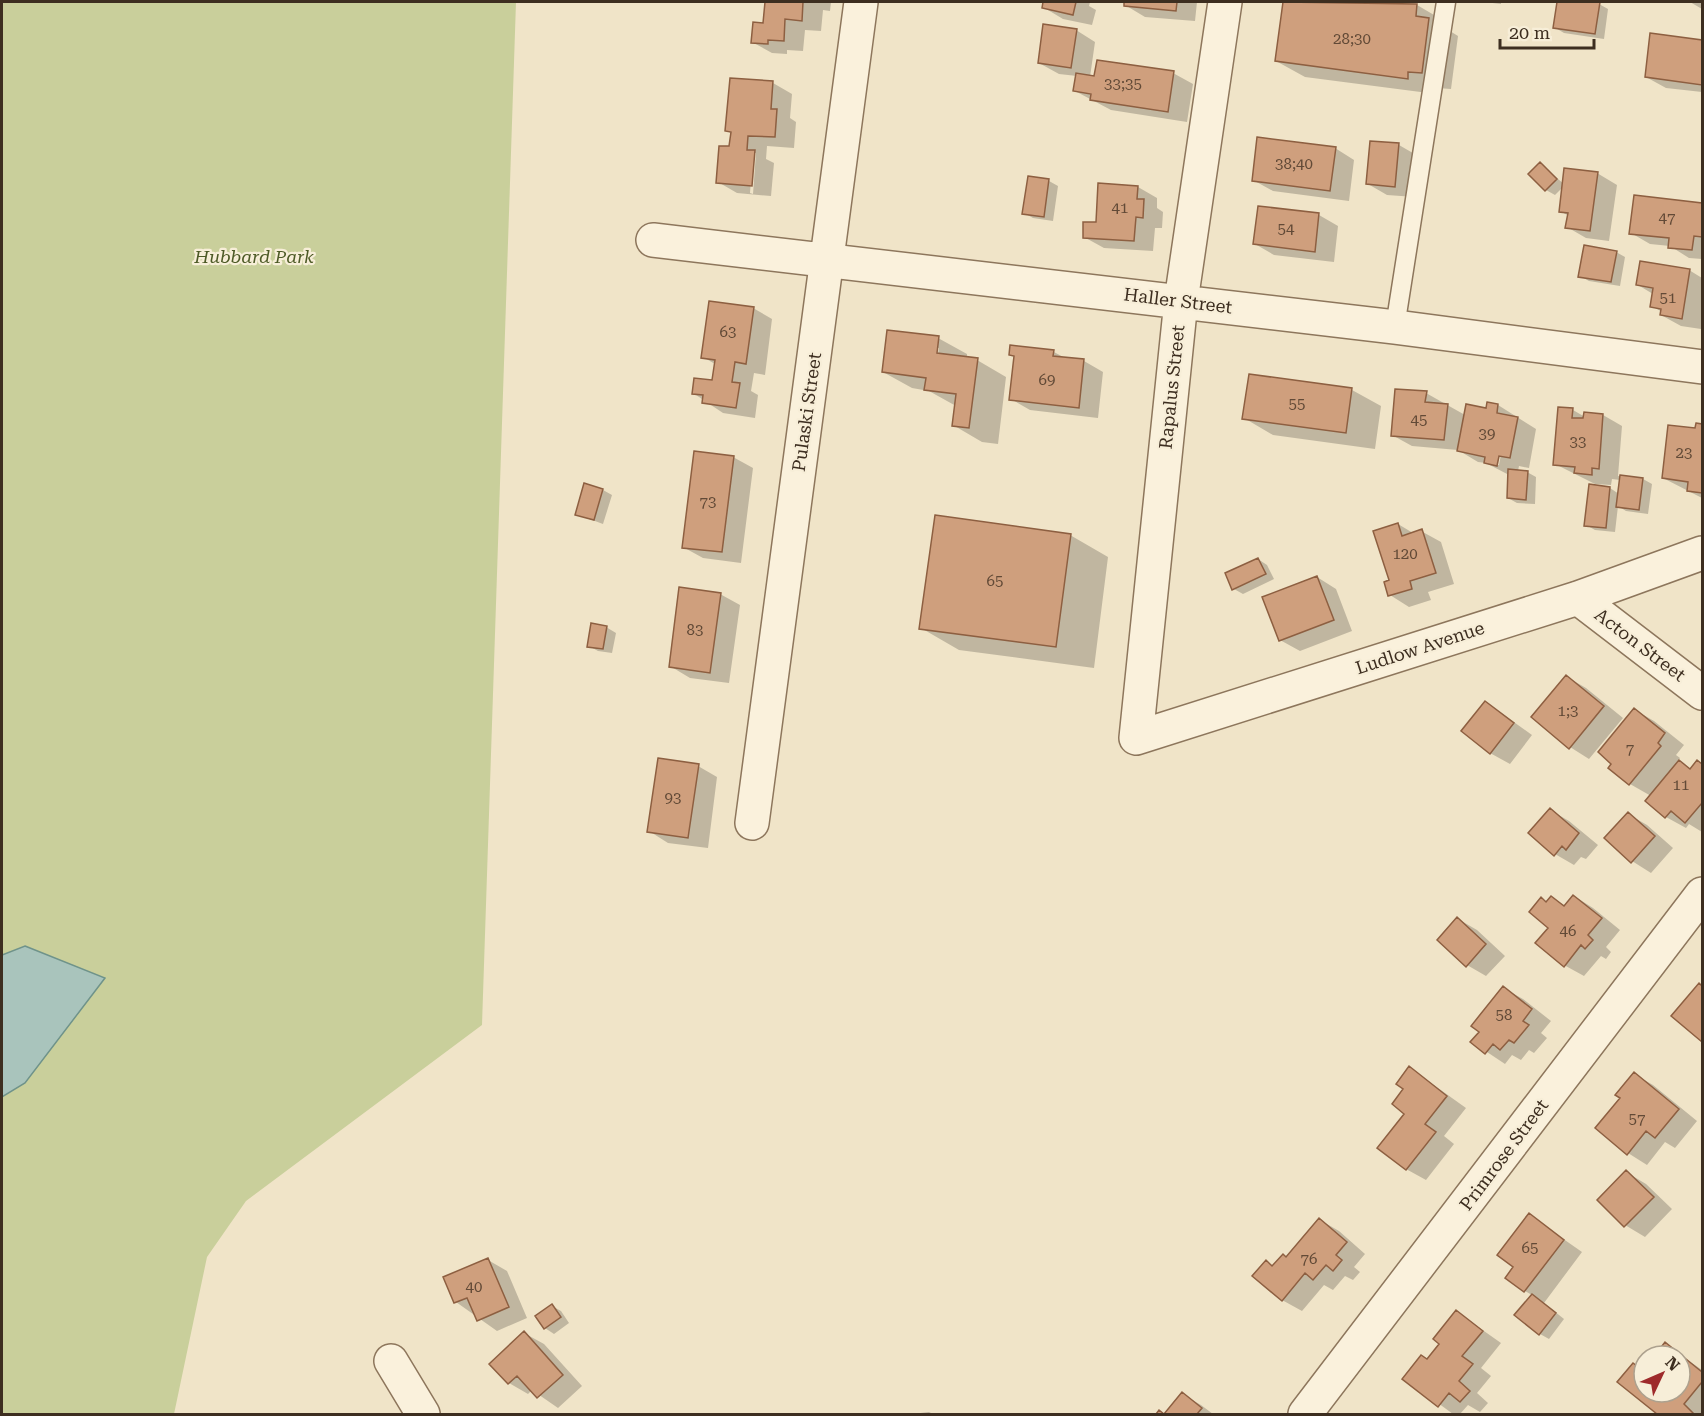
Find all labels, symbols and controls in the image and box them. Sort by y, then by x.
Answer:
scale bar [1500,12,1594,50]
text: 20 m [1509,22,1550,43]
house number: 28;30 [1333,30,1371,48]
house number: 33;35 [1104,75,1142,93]
house number: 38;40 [1275,155,1313,173]
house number: 41 [1112,199,1128,217]
house number: 47 [1659,209,1675,227]
house number: 54 [1278,220,1295,238]
park label: Hubbard Park [193,246,314,267]
street label: Haller Street [1123,283,1234,318]
house number: 51 [1660,289,1676,307]
house number: 63 [720,323,736,341]
street label: Rapalus Street [1155,323,1189,450]
street label: Pulaski Street [788,351,825,473]
house number: 69 [1039,371,1055,389]
house number: 55 [1289,395,1305,413]
house number: 45 [1411,411,1427,429]
house number: 39 [1479,425,1495,443]
house number: 33 [1570,433,1586,451]
house number: 23 [1676,444,1692,462]
house number: 73 [700,493,716,511]
house number: 120 [1392,545,1418,563]
house number: 65 [987,572,1003,590]
street label: Acton Street [1591,604,1690,686]
street label: Ludlow Avenue [1353,617,1487,678]
house number: 83 [687,621,703,639]
house number: 1;3 [1558,702,1578,720]
house number: 7 [1626,740,1634,758]
house number: 11 [1673,776,1689,794]
house number: 93 [665,789,681,807]
house number: 46 [1560,922,1576,940]
house number: 58 [1496,1006,1512,1024]
street label: Primrose Street [1455,1095,1552,1215]
house number: 57 [1629,1110,1645,1128]
house number: 65 [1522,1239,1538,1257]
house number: 76 [1301,1250,1317,1268]
house number: 40 [466,1278,482,1296]
north arrow [1632,1344,1692,1404]
text: N [1661,1353,1684,1375]

